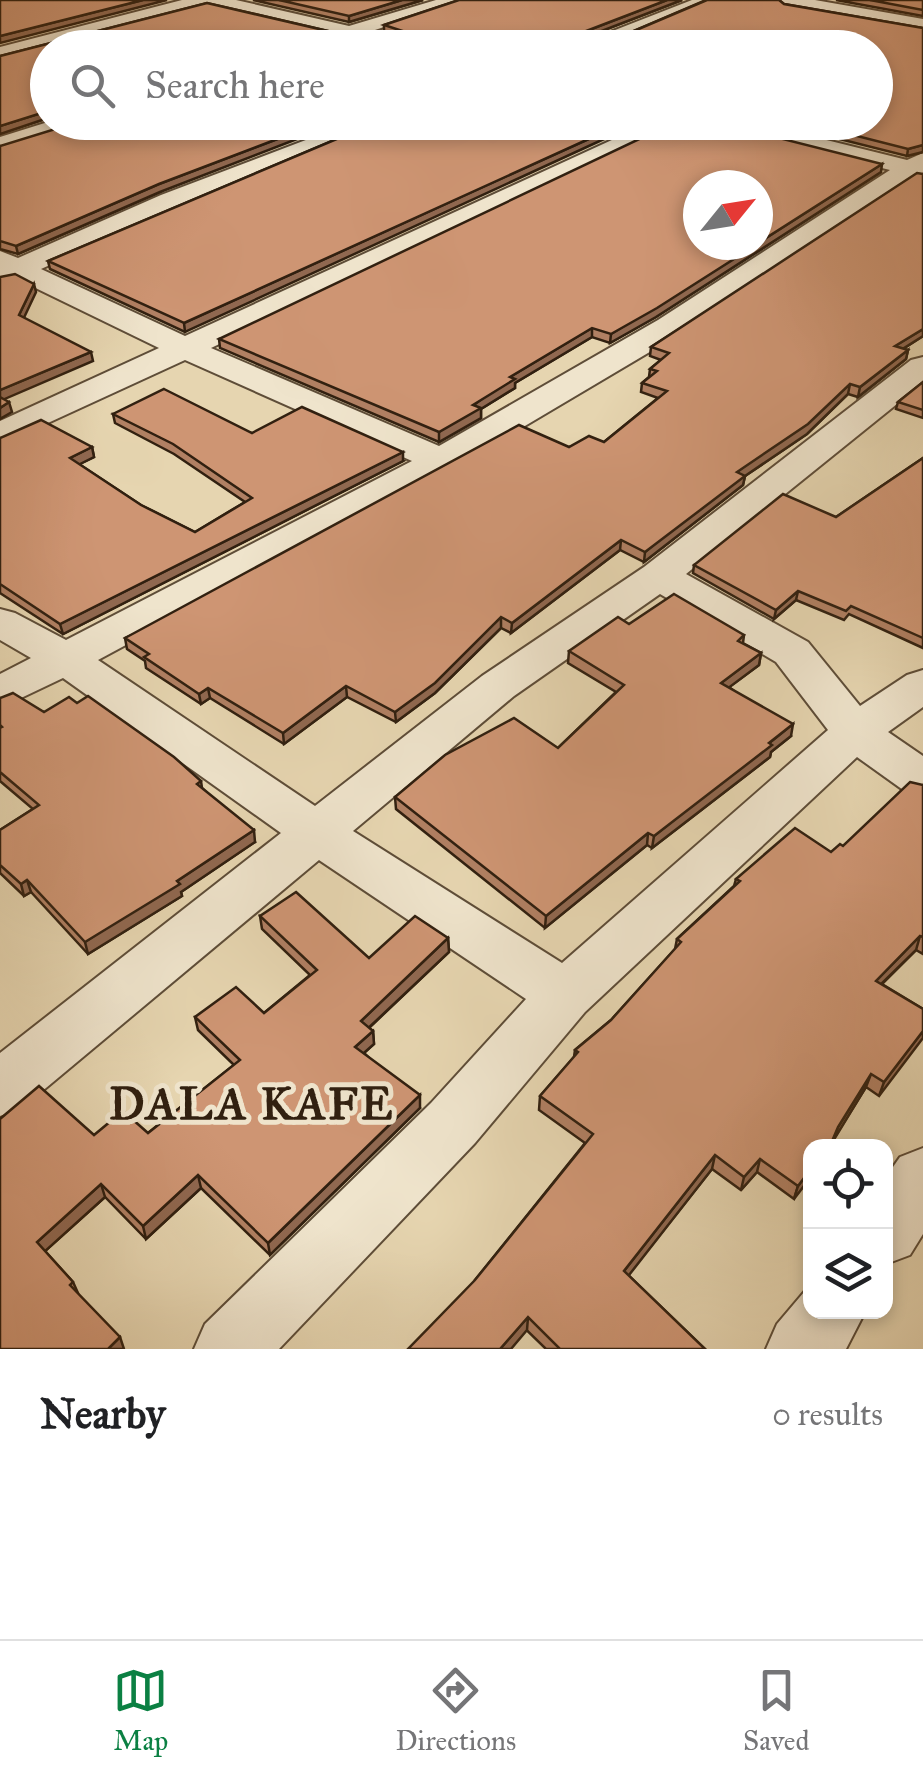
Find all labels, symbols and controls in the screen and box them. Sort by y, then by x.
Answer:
search box [30,30,893,140]
icon: search [65,58,120,113]
text: Search here [145,62,325,108]
north arrow [683,170,773,260]
district label: DALA KAFE [109,1076,395,1131]
map controls [803,1139,893,1319]
button: locate [803,1139,893,1229]
button: layers [803,1229,893,1319]
text: Nearby [40,1388,165,1440]
text: 0 results [772,1395,883,1434]
tab: Map [113,1663,168,1758]
tab: Directions [395,1663,516,1758]
tab: Saved [743,1663,810,1758]

